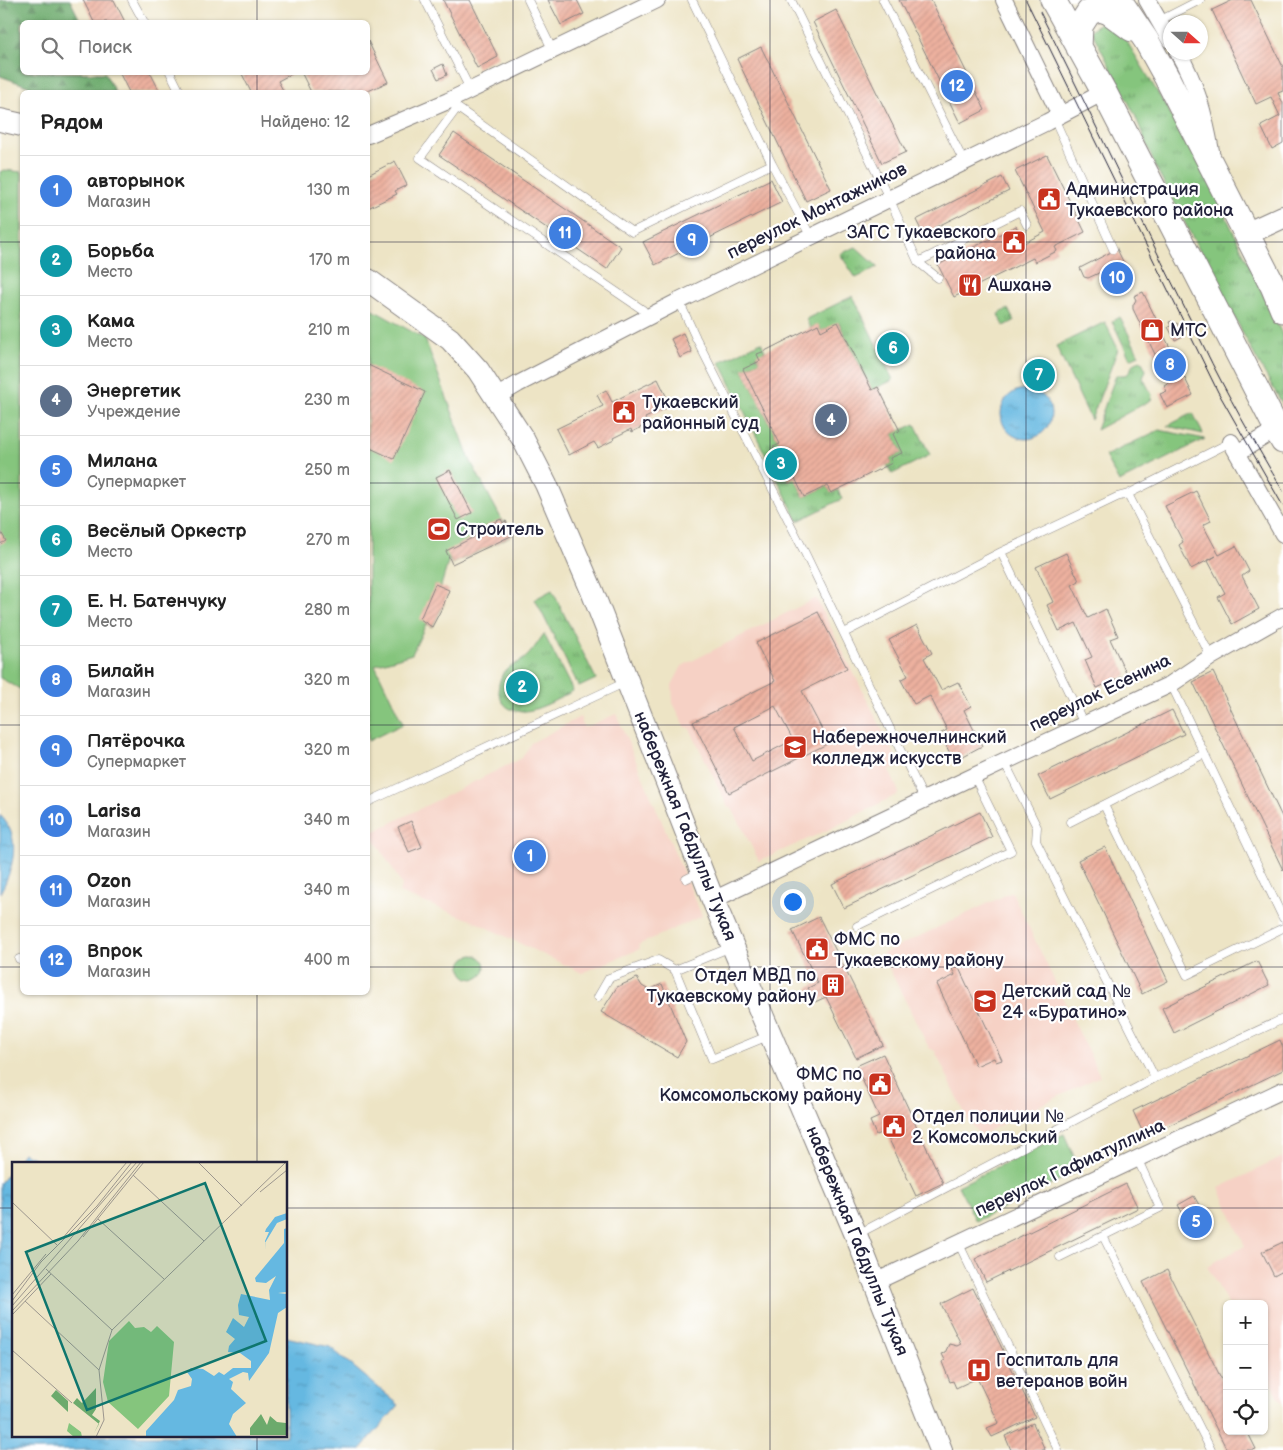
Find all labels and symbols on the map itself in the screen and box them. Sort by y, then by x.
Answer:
north arrow [1163,15,1208,60]
pin: 12 [941,67,973,105]
street label: переулок Монтажников [724,158,911,264]
place label: Администрация Тукаевского района [1065,179,1234,221]
public building icon: Администрация Тукаевского района [1036,186,1062,212]
pin: 11 [549,214,581,252]
pin: 9 [676,221,708,259]
place label: ЗАГС Тукаевского района [847,222,996,264]
public building icon: ЗАГС Тукаевского района [1001,229,1027,255]
pin: 10 [1101,259,1133,297]
restaurant icon: Ашханә [957,272,983,298]
place label: Ашханә [987,275,1052,296]
shop icon: МТС [1139,317,1165,343]
place label: МТС [1170,320,1207,341]
pin: 6 [877,329,909,367]
pin: 8 [1154,346,1186,384]
pin: 7 [1023,356,1055,394]
place label: Тукаевский районный суд [642,392,759,434]
public building icon: Тукаевский районный суд [611,399,637,425]
pin: 4 [815,401,847,439]
pin: 3 [765,445,797,483]
sports icon: Строитель [426,516,452,542]
place label: Строитель [456,519,544,540]
street label: переулок Есенина [1026,650,1174,736]
pin: 2 [506,668,538,706]
street label: набережная Габдуллы Тукая [629,708,741,944]
place label: Набережночелнинский колледж искусств [812,727,1007,769]
school or university icon: Набережночелнинский колледж искусств [782,734,808,760]
pin: 1 [514,837,546,875]
your location [780,889,806,915]
place label: ФМС по Тукаевскому району [834,929,1004,971]
public building icon: ФМС по Тукаевскому району [804,936,830,962]
place label: Отдел МВД по Тукаевскому району [646,965,817,1007]
building icon: Отдел МВД по Тукаевскому району [820,972,846,998]
place label: Детский сад № 24 «Буратино» [1002,981,1131,1023]
school or university icon: Детский сад № 24 «Буратино» [972,988,998,1014]
place label: ФМС по Комсомольскому району [659,1064,863,1106]
public building icon: ФМС по Комсомольскому району [867,1071,893,1097]
place label: Отдел полиции № 2 Комсомольский [912,1106,1064,1148]
public building icon: Отдел полиции № 2 Комсомольский [881,1113,907,1139]
street label: переулок Гафиатуллина [972,1115,1169,1221]
street label: набережная Габдуллы Тукая [801,1123,913,1359]
inset map [12,1162,288,1438]
pin: 5 [1180,1203,1212,1241]
place label: Госпиталь для ветеранов войн [996,1350,1128,1392]
hospital icon: Госпиталь для ветеранов войн [966,1357,992,1383]

